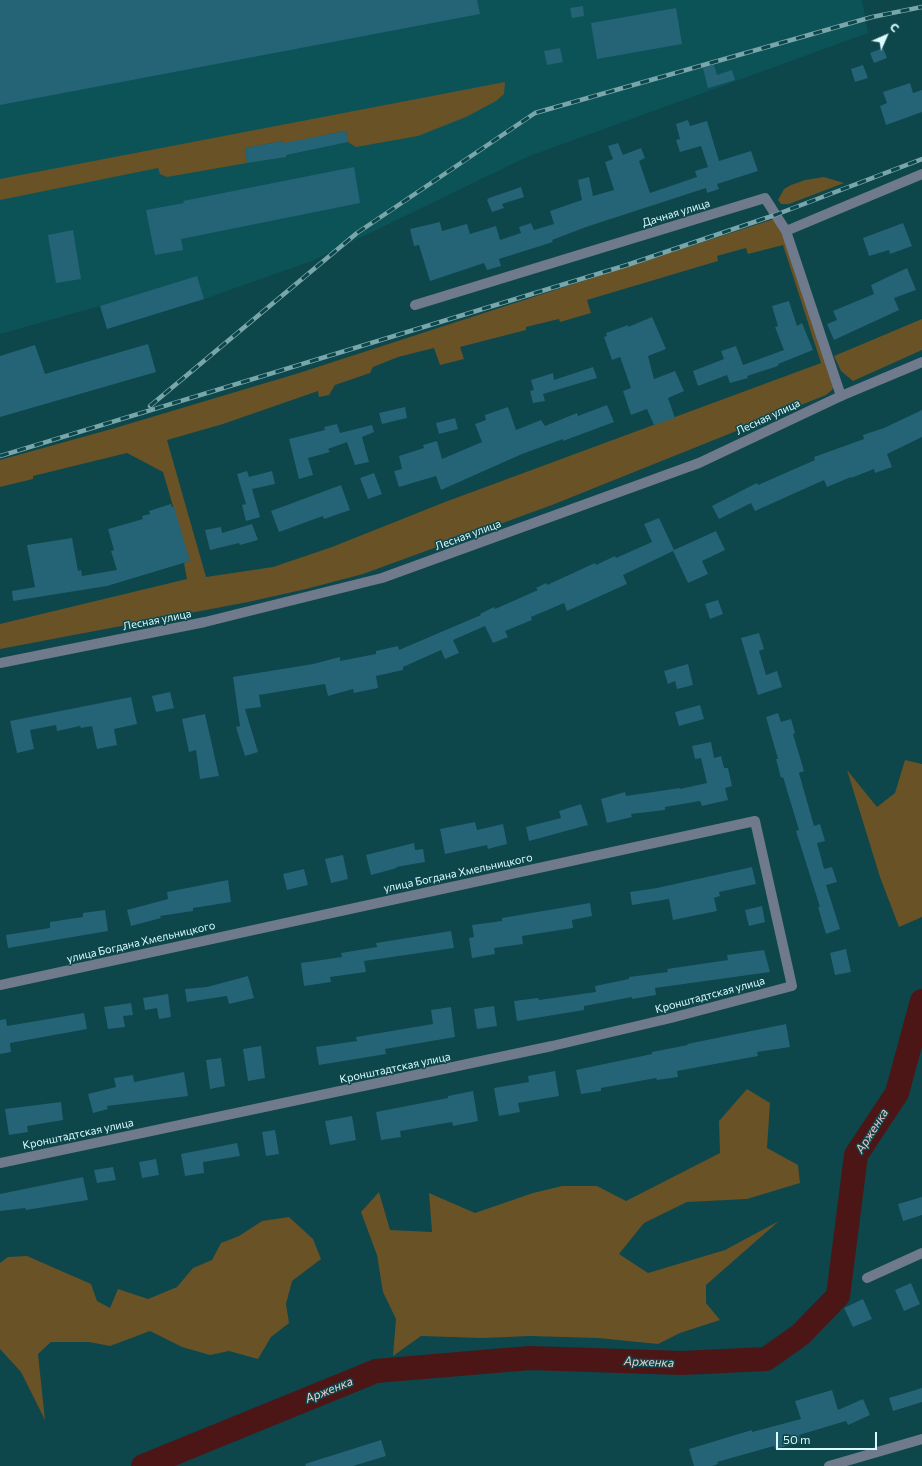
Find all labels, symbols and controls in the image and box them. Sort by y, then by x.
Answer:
north arrow [866,16,906,56]
text: С [888,20,902,34]
street label: Дачная улица [641,196,711,230]
street label: Лесная улица [734,396,802,438]
street label: Лесная улица [433,517,503,553]
street label: Лесная улица [122,607,192,633]
street label: улица Богдана Хмельницкого [382,851,534,895]
street label: улица Богдана Хмельницкого [65,918,217,966]
street label: Кронштадтская улица [654,974,766,1016]
street label: Кронштадтская улица [338,1050,452,1086]
water label: Арженка [853,1106,891,1156]
street label: Кронштадтская улица [21,1116,135,1152]
water label: Арженка [624,1354,674,1370]
water label: Арженка [303,1374,355,1406]
scale bar [778,1424,879,1450]
text: 50 m [783,1432,811,1446]

